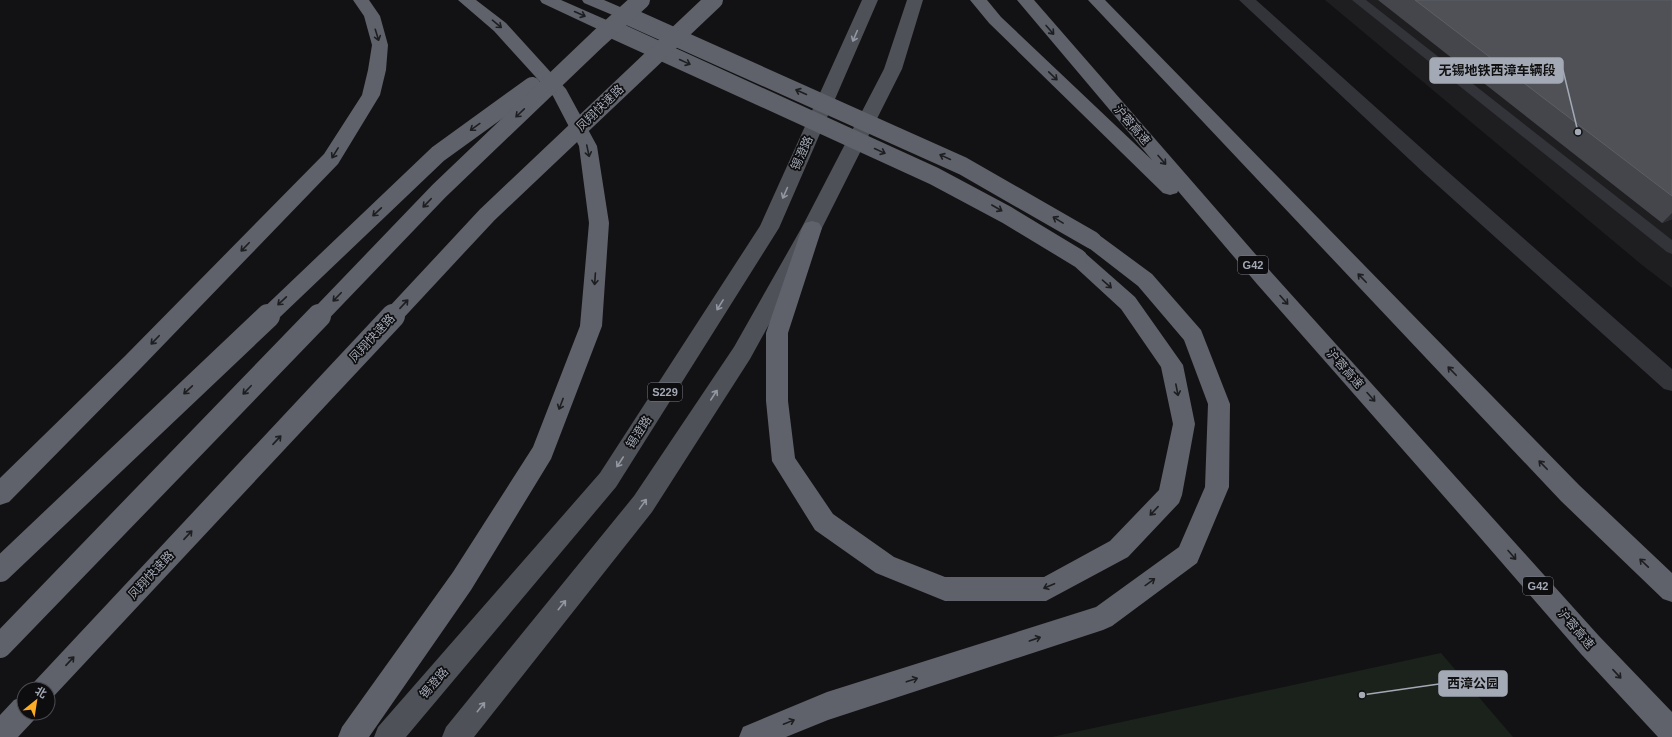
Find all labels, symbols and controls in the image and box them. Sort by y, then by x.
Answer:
one-way arrow [574,11,586,18]
one-way arrow [491,20,502,29]
one-way arrow [1045,24,1054,34]
one-way arrow [374,28,381,41]
one-way arrow [850,30,858,42]
callout: 无锡地铁西漳车辆段 [1430,58,1563,83]
one-way arrow [679,59,691,66]
text: 无锡地铁西漳车辆段 [1438,63,1556,78]
one-way arrow [1048,71,1058,81]
street label: 凤翔快速路 [574,82,626,134]
one-way arrow [795,88,807,96]
street label: 沪蓉高速 [1111,102,1153,148]
one-way arrow [515,108,525,118]
one-way arrow [470,123,481,131]
street label: 锡澄路 [788,134,816,172]
one-way arrow [584,144,592,157]
one-way arrow [331,147,339,158]
one-way arrow [874,148,886,155]
one-way arrow [939,153,951,160]
one-way arrow [1158,155,1167,165]
one-way arrow [780,187,788,199]
one-way arrow [422,198,432,208]
one-way arrow [991,205,1003,213]
one-way arrow [372,207,382,216]
one-way arrow [1052,216,1064,224]
one-way arrow [241,242,250,252]
road number: G42 [1238,256,1268,274]
one-way arrow [591,272,598,285]
one-way arrow [1357,273,1367,283]
one-way arrow [1102,280,1112,289]
one-way arrow [332,292,342,302]
one-way arrow [1279,295,1288,305]
one-way arrow [278,296,288,305]
one-way arrow [399,299,409,309]
one-way arrow [716,300,724,311]
street label: 凤翔快速路 [346,311,398,365]
one-way arrow [150,335,160,345]
street label: 沪蓉高速 [1324,346,1366,392]
one-way arrow [1448,366,1457,376]
road number: S229 [648,383,682,401]
one-way arrow [1174,383,1182,396]
one-way arrow [242,385,251,395]
one-way arrow [183,386,193,395]
one-way arrow [711,389,719,401]
one-way arrow [1366,392,1376,402]
one-way arrow [557,397,565,409]
street label: 锡澄路 [623,413,655,451]
one-way arrow [272,435,282,445]
one-way arrow [616,456,624,467]
one-way arrow [1538,460,1548,470]
one-way arrow [639,498,647,509]
one-way arrow [1150,506,1159,516]
one-way arrow [183,530,193,540]
street label: 凤翔快速路 [125,548,177,602]
one-way arrow [1507,550,1516,560]
one-way arrow [1639,558,1649,568]
road number: G42 [1523,577,1553,595]
one-way arrow [1145,578,1156,586]
one-way arrow [1044,583,1056,590]
one-way arrow [558,600,566,611]
street label: 沪蓉高速 [1555,606,1597,652]
one-way arrow [1029,635,1041,643]
one-way arrow [66,655,75,666]
street label: 锡澄路 [417,665,451,701]
one-way arrow [1612,669,1622,679]
callout: 西漳公园 [1439,671,1507,696]
one-way arrow [905,675,917,683]
text: 西漳公园 [1447,676,1499,691]
north arrow [16,681,56,721]
text: 北 [33,684,49,700]
one-way arrow [476,701,485,712]
one-way arrow [782,718,794,726]

